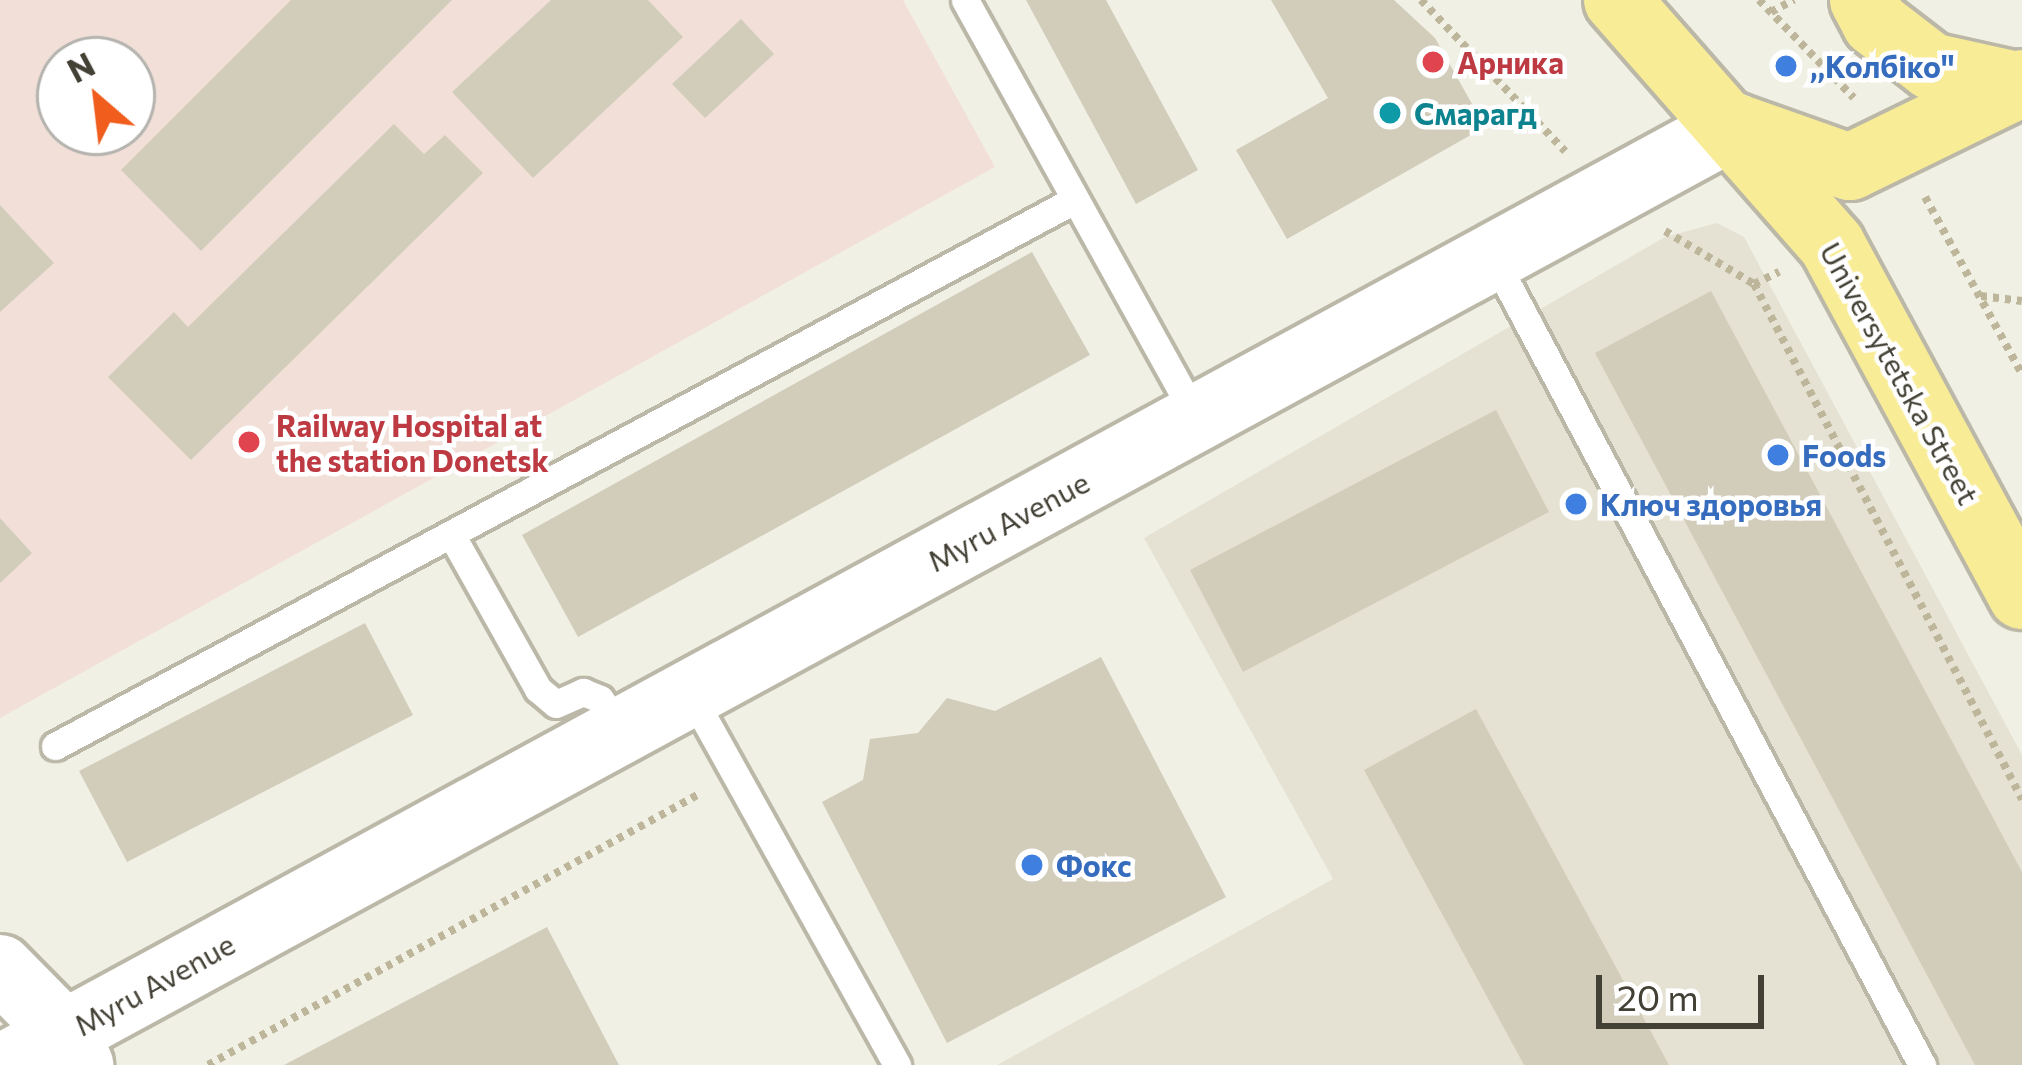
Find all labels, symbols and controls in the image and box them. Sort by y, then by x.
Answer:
north arrow [36,36,156,156]
text: N [60,43,101,90]
place label: Арника [1457,44,1564,80]
place label: ,,Колбіко'' [1810,48,1955,84]
marker: Арника [1420,49,1446,75]
marker: ,,Колбіко'' [1773,53,1799,79]
place label: Смарагд [1414,95,1537,131]
marker: Смарагд [1377,100,1403,126]
street label: Universytetska Street [1813,236,1987,510]
place label: Railway Hospital at the station Donetsk [276,407,549,478]
marker: Railway Hospital at the station Donetsk [233,426,265,458]
place label: Foods [1802,437,1886,473]
marker: Foods [1765,442,1791,468]
street label: Myru Avenue [921,463,1095,579]
place label: Ключ здоровья [1600,486,1822,522]
marker: Ключ здоровья [1563,491,1589,517]
place label: Фокс [1056,847,1132,883]
marker: Фокс [1019,852,1045,878]
street label: Myru Avenue [68,925,240,1043]
scale bar [1602,951,1770,1025]
text: 20 m [1617,974,1699,1018]

